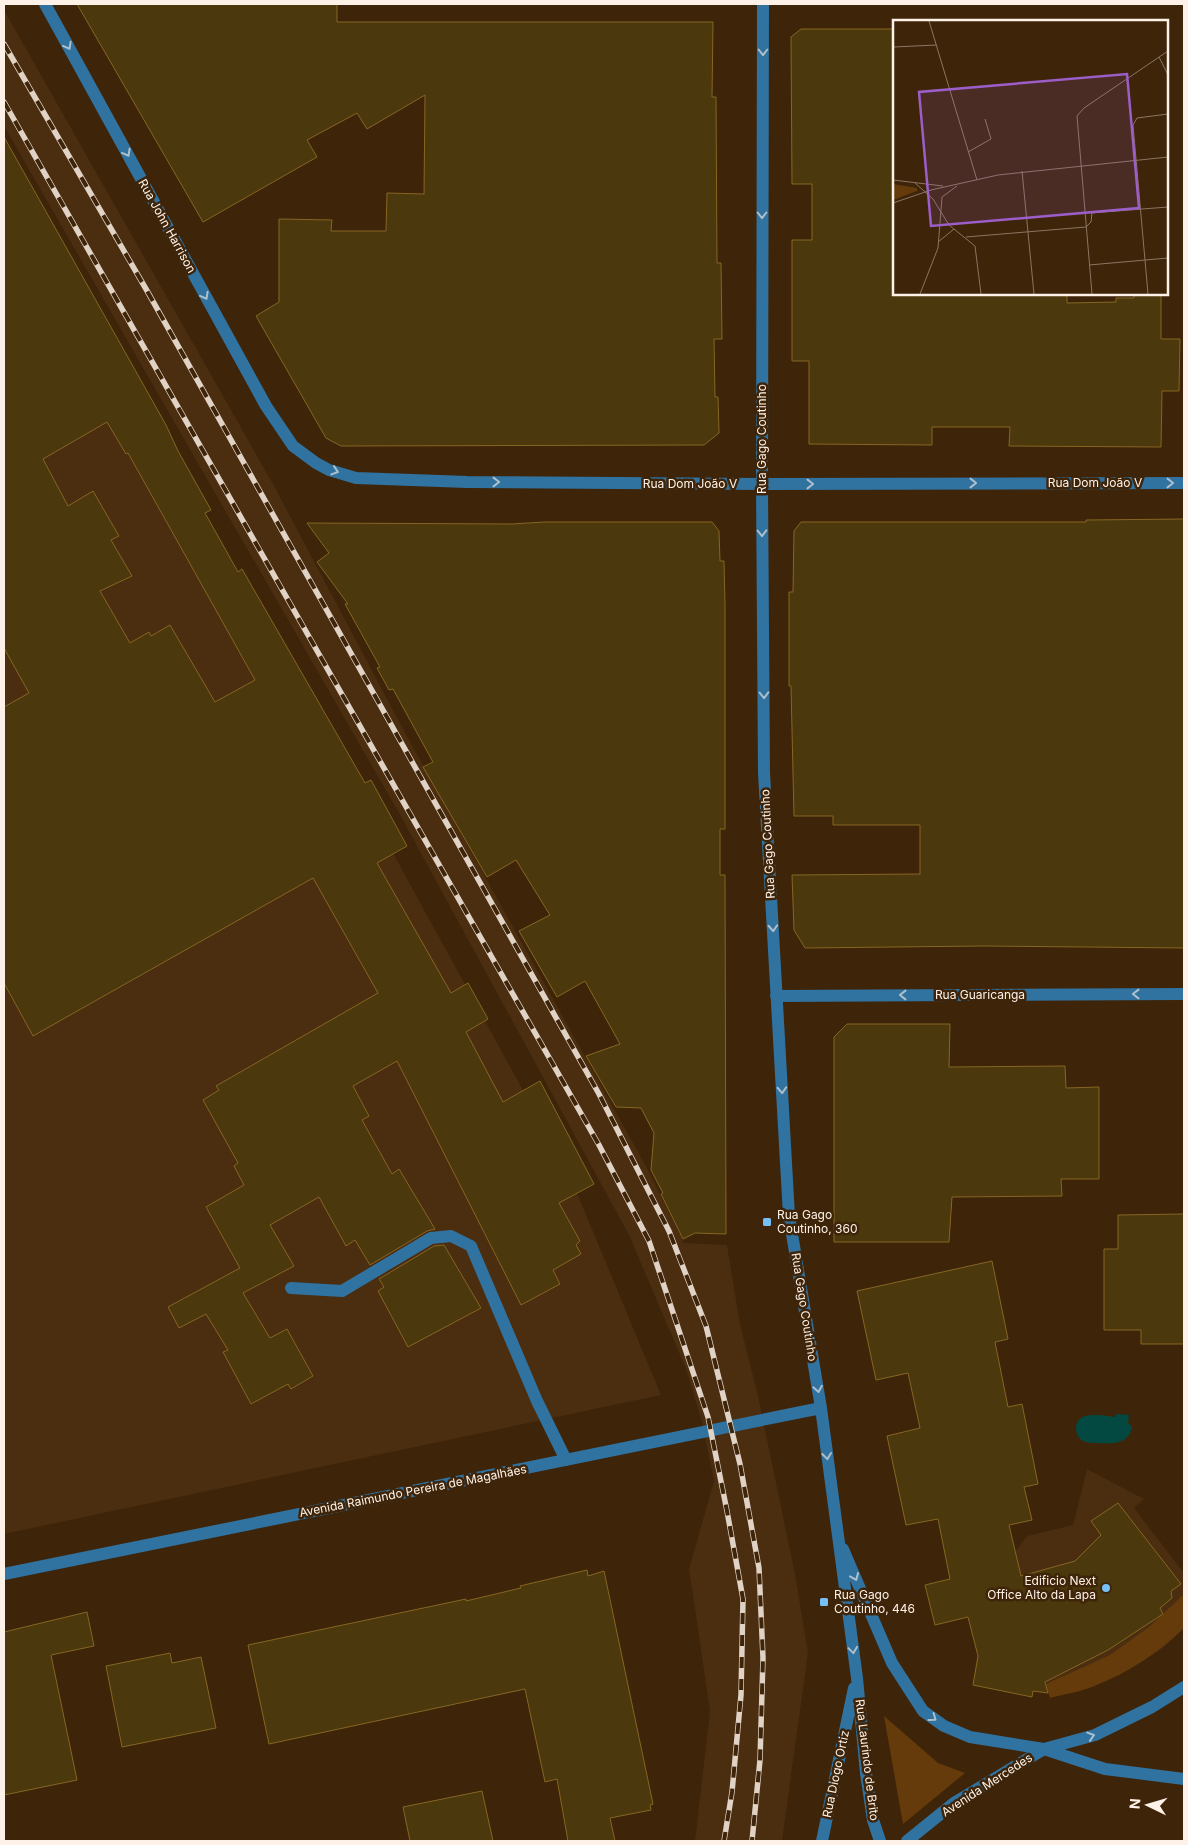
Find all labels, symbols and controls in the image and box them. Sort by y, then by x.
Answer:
inset map [893,20,1168,295]
one-way arrow [62,41,72,50]
one-way arrow [758,49,768,57]
one-way arrow [121,148,131,157]
street label: Rua John Harrison [135,176,199,275]
one-way arrow [757,212,767,219]
one-way arrow [199,290,209,299]
street label: Rua Gago Coutinho [754,384,769,494]
one-way arrow [330,466,338,476]
street label: Rua Dom João V [1048,475,1142,490]
street label: Rua Dom João V [643,476,737,491]
one-way arrow [492,477,500,487]
one-way arrow [970,478,977,488]
one-way arrow [1167,478,1175,488]
one-way arrow [807,479,815,489]
one-way arrow [757,530,767,537]
one-way arrow [759,692,769,700]
street label: Rua Gago Coutinho [757,789,778,899]
one-way arrow [767,924,778,932]
street label: Rua Guaricanga [935,987,1025,1002]
one-way arrow [1131,989,1139,999]
one-way arrow [899,990,906,1000]
one-way arrow [776,1086,787,1094]
place label: Rua Gago Coutinho, 360 [777,1207,858,1236]
marker: Rua Gago Coutinho, 360 [761,1216,773,1228]
street label: Rua Gago Coutinho [788,1252,820,1362]
one-way arrow [813,1384,823,1393]
one-way arrow [821,1452,832,1460]
street label: Avenida Raimundo Pereira de Magalhães [298,1461,528,1520]
one-way arrow [850,1573,860,1581]
place label: Edificio Next Office Alto da Lapa [987,1573,1096,1602]
marker: Edificio Next Office Alto da Lapa [1100,1582,1112,1594]
place label: Rua Gago Coutinho, 446 [834,1587,915,1616]
marker: Rua Gago Coutinho, 446 [818,1596,830,1608]
one-way arrow [847,1646,857,1655]
street label: Rua Laurindo de Brito [853,1698,882,1822]
one-way arrow [927,1712,937,1721]
street label: Rua Diogo Ortiz [819,1729,852,1819]
one-way arrow [1086,1731,1095,1741]
street label: Avenida Mercedes [939,1750,1035,1819]
north arrow [1123,1780,1173,1830]
text: N [1126,1798,1143,1810]

